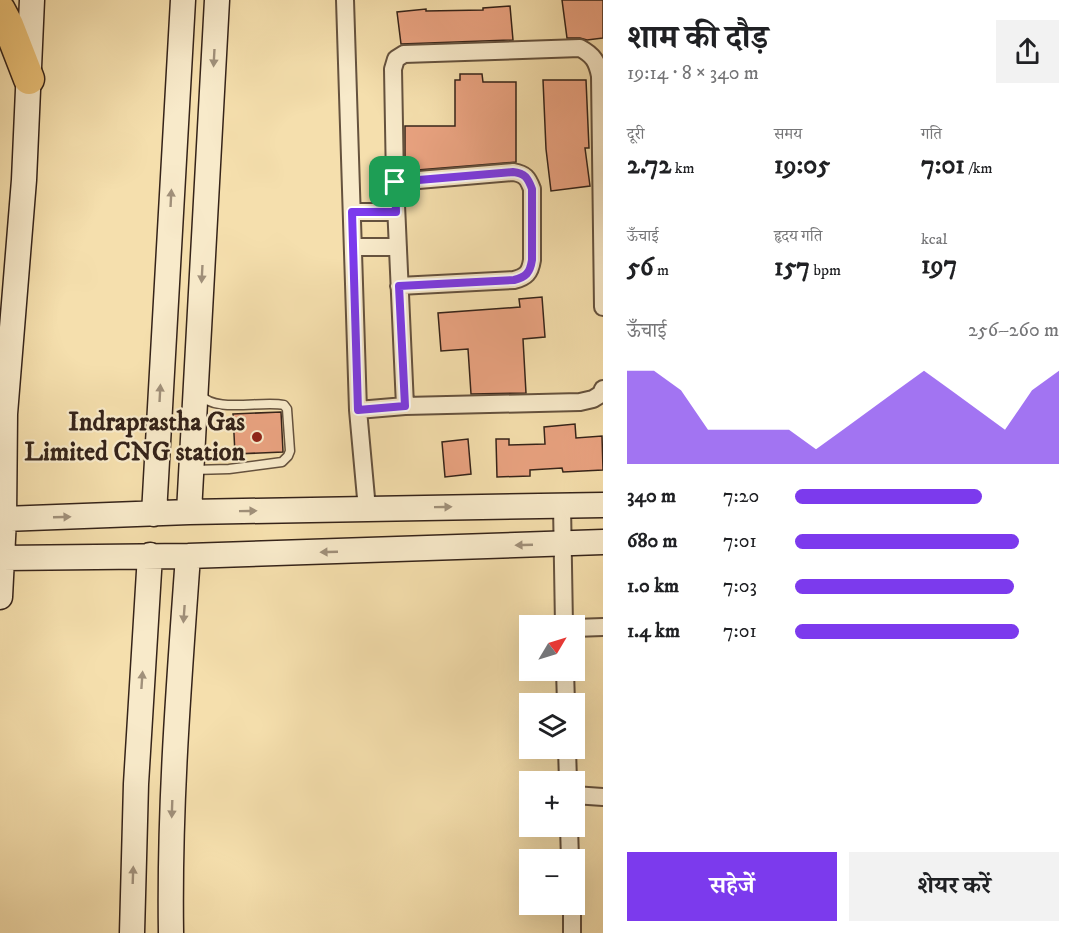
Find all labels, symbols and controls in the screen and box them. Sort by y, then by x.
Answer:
text: शाम की दौड़ [627,18,768,59]
button: share [996,20,1059,83]
one-way arrow [209,49,218,68]
text: 19:14 · 8 × 340 m [627,61,759,86]
text: दूरी [627,124,644,144]
text: समय [774,124,802,144]
text: गति [921,124,942,144]
text: 2.72 [627,149,671,182]
text: 19:05 [774,149,830,182]
text: 7:01 [921,149,965,182]
pin [369,156,420,207]
text: km [671,158,695,178]
text: /km [965,158,993,178]
icon: arrive [378,165,411,198]
one-way arrow [167,188,176,207]
text: ऊँचाई [627,226,659,246]
text: हृदय गति [774,226,822,246]
text: kcal [921,229,947,249]
text: 197 [921,249,957,282]
text: 56 [627,251,653,284]
text: 157 [774,251,810,284]
text: m [653,260,669,280]
text: bpm [810,260,841,280]
one-way arrow [198,265,207,284]
text: 256–260 m [968,318,1059,343]
text: ऊँचाई [627,319,666,344]
one-way arrow [156,383,165,402]
place label: Indraprastha Gas Limited CNG station [24,406,245,469]
marker: Indraprastha Gas Limited CNG station [250,430,264,444]
text: 340 m [627,484,676,509]
text: 7:20 [723,484,759,509]
one-way arrow [433,502,452,512]
one-way arrow [238,506,257,516]
one-way arrow [53,512,72,522]
text: 680 m [627,529,678,554]
text: 7:01 [723,529,757,554]
one-way arrow [514,541,533,550]
one-way arrow [319,547,338,556]
text: 1.0 km [627,574,679,599]
text: 7:03 [723,574,757,599]
one-way arrow [179,605,188,624]
north arrow [519,615,585,681]
map controls [519,615,585,915]
text: 1.4 km [627,619,680,644]
text: 7:01 [723,619,757,644]
one-way arrow [137,670,147,689]
button: layers [519,693,585,759]
button: + [519,771,585,837]
one-way arrow [167,799,176,818]
button: − [519,849,585,915]
button: सहेजें [627,852,837,921]
button: शेयर करें [849,852,1059,921]
one-way arrow [128,865,138,884]

